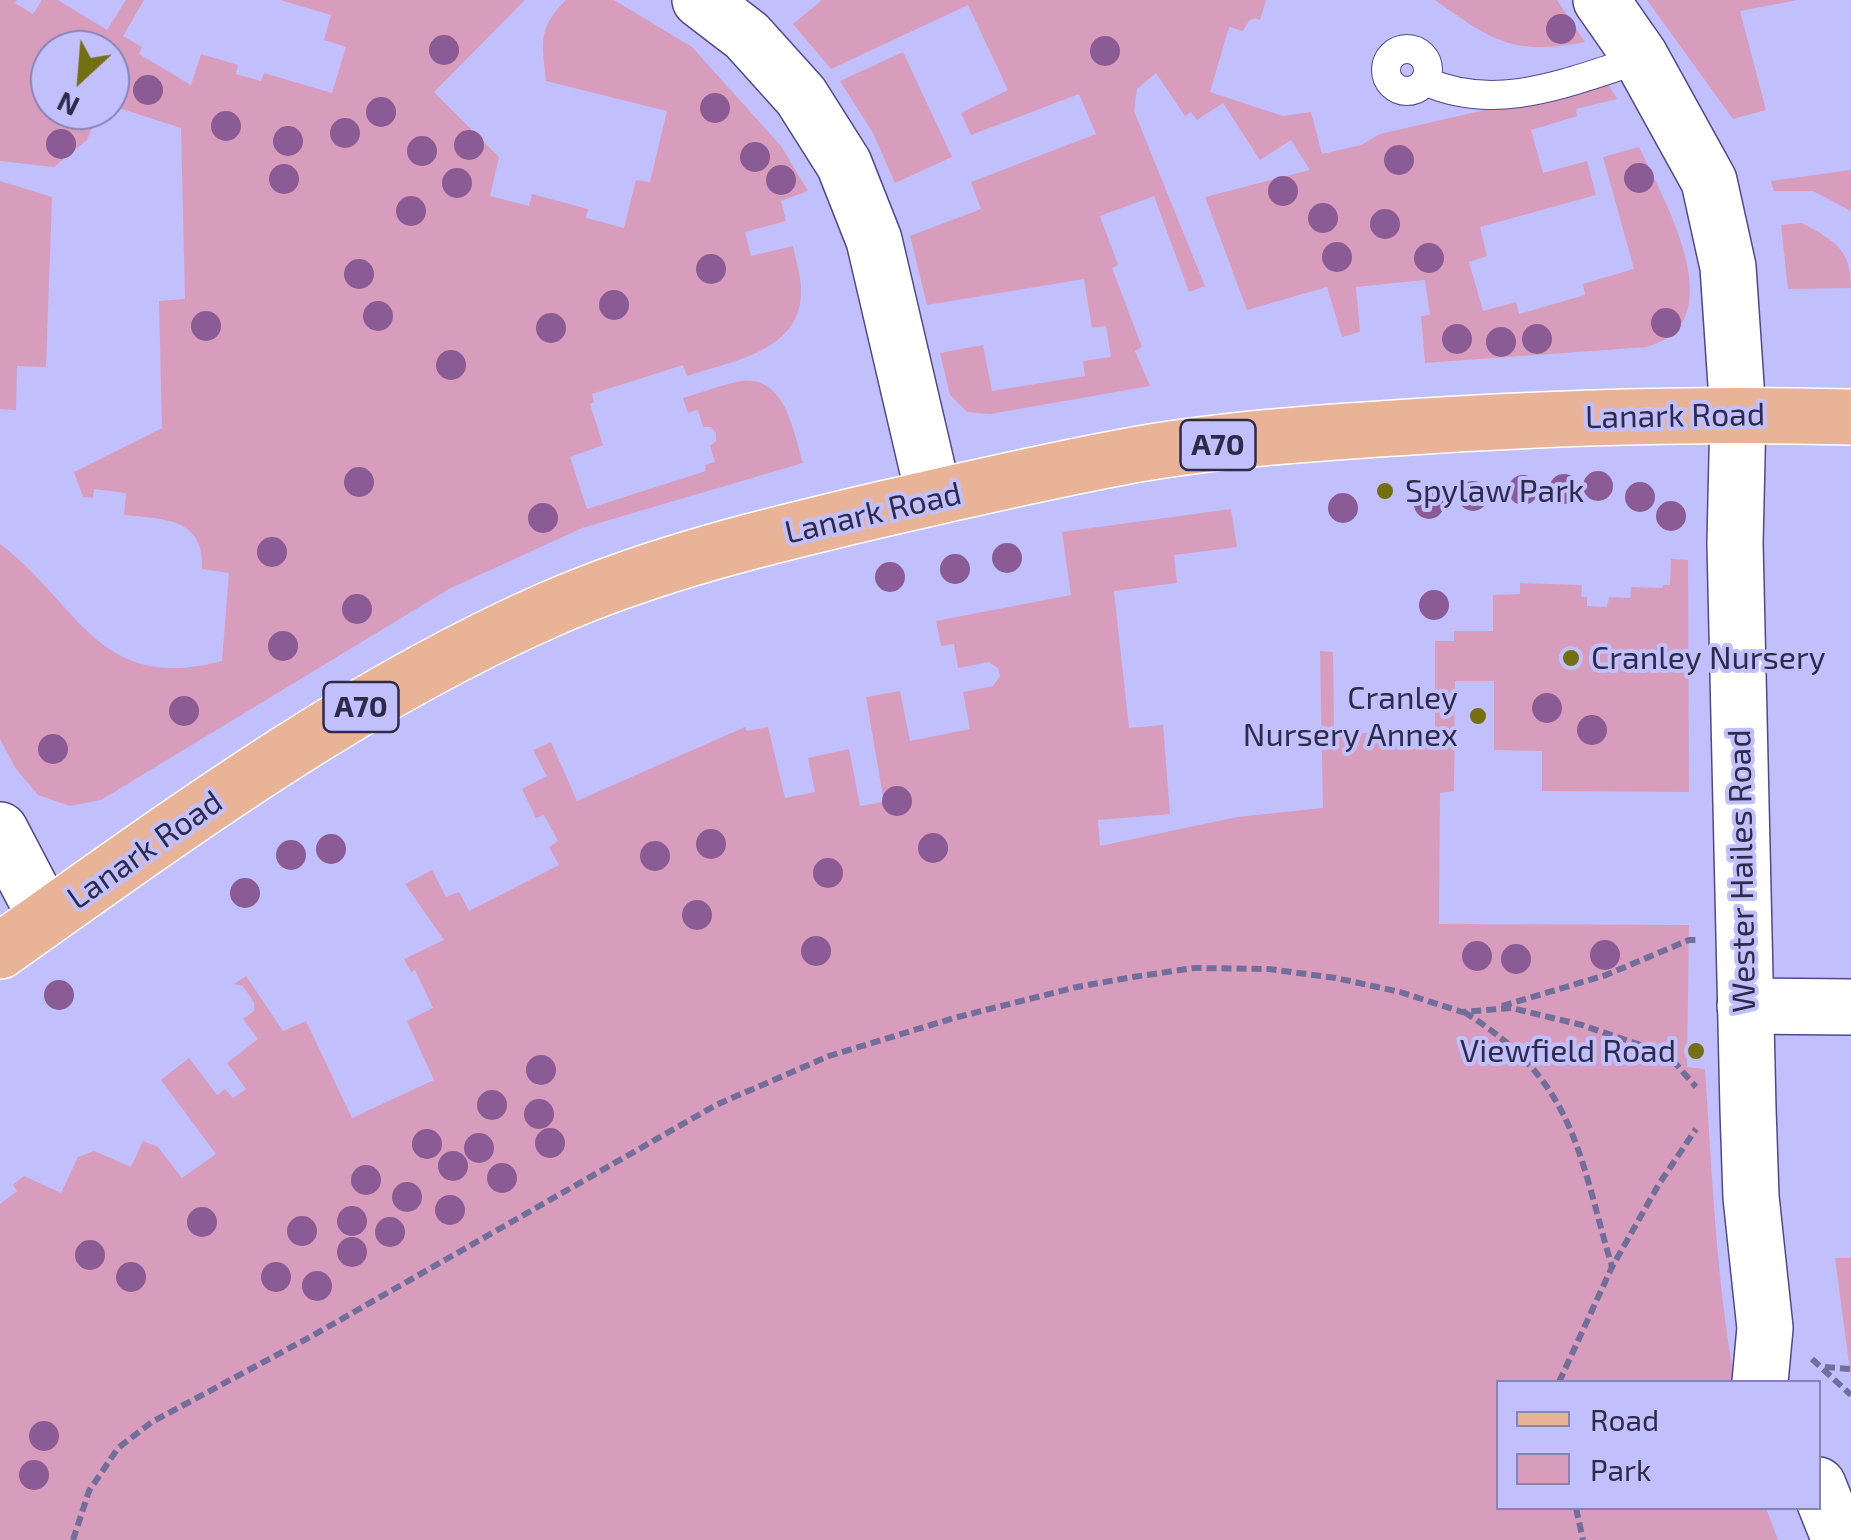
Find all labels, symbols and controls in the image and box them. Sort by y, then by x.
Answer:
north arrow [30,30,130,130]
text: N [51,85,84,125]
street label: Lanark Road [1585,395,1765,437]
road number: A70 [1180,420,1256,470]
place label: Spylaw Park [1405,472,1584,510]
street label: Lanark Road [781,474,965,552]
marker: Spylaw Park [1374,480,1396,502]
place label: Cranley Nursery [1591,639,1826,677]
marker: Cranley Nursery [1560,647,1582,669]
place label: Cranley Nursery Annex [1243,679,1458,754]
road number: A70 [324,682,398,732]
marker: Cranley Nursery Annex [1467,705,1489,727]
street label: Wester Hailes Road [1720,729,1764,1013]
street label: Lanark Road [60,783,230,917]
place label: Viewfield Road [1460,1032,1676,1070]
marker: Viewfield Road [1685,1040,1707,1062]
legend [1496,1380,1821,1510]
text: Road [1590,1401,1659,1437]
text: Park [1590,1451,1651,1487]

